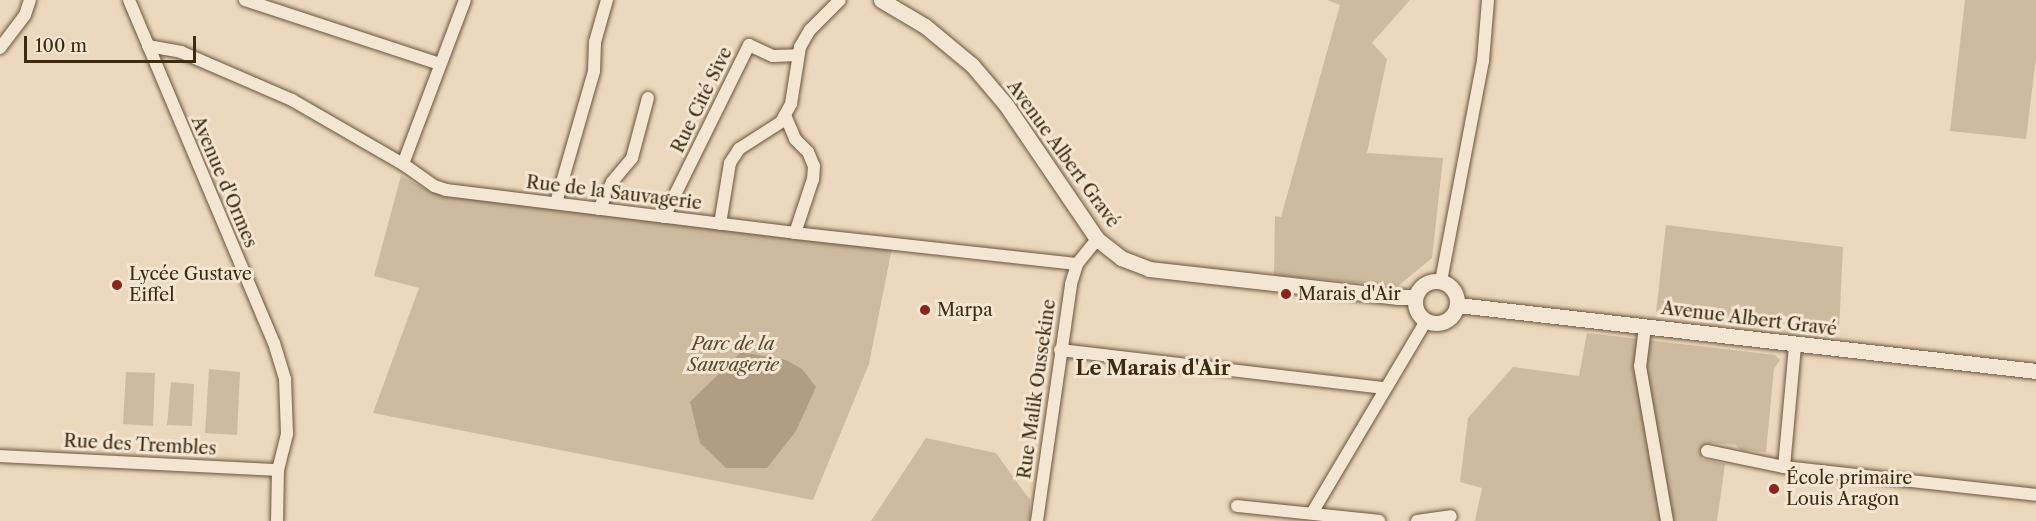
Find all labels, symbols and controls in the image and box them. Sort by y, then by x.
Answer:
scale bar [27,24,200,62]
text: 100 m [35,35,87,57]
street label: Rue Cité Sive [667,44,737,156]
street label: Avenue Albert Gravé [1002,76,1124,232]
street label: Avenue d'Ormes [187,113,261,251]
street label: Rue de la Sauvagerie [525,171,703,215]
place label: Lycée Gustave Eiffel [129,264,252,306]
marker: Lycée Gustave Eiffel [110,278,124,292]
place label: Marais d'Air [1298,283,1401,305]
marker: Marais d'Air [1279,287,1293,301]
street label: Avenue Albert Gravé [1660,297,1838,341]
street label: Rue Malik Oussekine [1014,298,1060,480]
place label: Marpa [937,299,993,321]
marker: Marpa [918,303,932,317]
park label: Parc de la Sauvagerie [687,334,779,376]
district label: Le Marais d'Air [1076,356,1230,380]
street label: Rue des Trembles [63,430,217,460]
place label: École primaire Louis Aragon [1786,468,1912,510]
marker: École primaire Louis Aragon [1767,482,1781,496]

